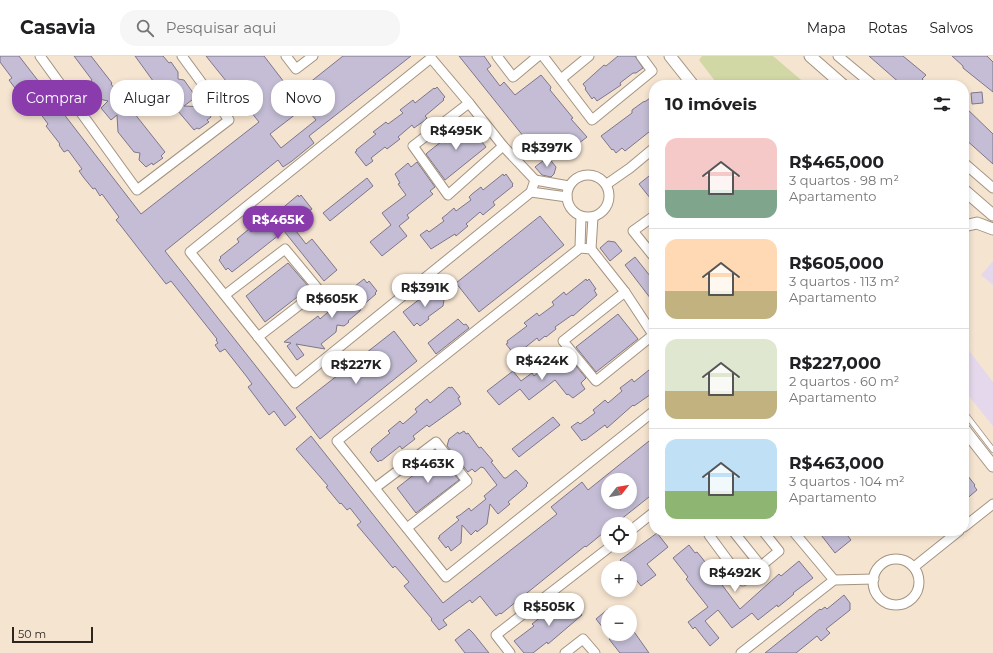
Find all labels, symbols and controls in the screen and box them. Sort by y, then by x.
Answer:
search box [120,10,400,46]
text: Casavia [20,16,96,39]
icon: search [134,17,156,39]
text: Pesquisar aqui [166,18,276,37]
text: Mapa [807,19,846,37]
text: Rotas [868,19,907,37]
text: Salvos [929,19,973,37]
chip: Comprar [12,80,102,116]
chip: Alugar [110,80,184,116]
chip: Filtros [192,80,263,116]
chip: Novo [271,80,335,116]
icon: filters [931,93,953,115]
text: 10 imóveis [665,94,757,114]
pin: R$495K [423,117,489,151]
text: R$495K [430,122,482,138]
pin: R$397K [514,134,580,168]
text: R$397K [521,139,573,155]
text: R$465,000 [789,152,884,172]
icon: home [697,154,745,202]
text: 3 quartos · 98 m² [789,172,899,188]
text: Apartamento [789,188,876,204]
pin: R$465K [245,206,311,240]
text: R$465K [252,211,304,227]
text: R$605,000 [789,253,884,273]
icon: home [697,255,745,303]
text: 3 quartos · 113 m² [789,273,900,289]
pin: R$391K [392,274,458,308]
text: R$391K [401,279,449,295]
pin: R$605K [299,285,365,319]
text: Apartamento [789,289,876,305]
text: R$605K [306,290,358,306]
pin: R$424K [509,347,575,381]
pin: R$227K [323,351,389,385]
text: R$424K [515,352,569,368]
text: R$227,000 [789,353,881,373]
icon: home [697,355,745,403]
text: R$227K [331,356,381,372]
text: 2 quartos · 60 m² [789,373,899,389]
text: Apartamento [789,389,876,405]
pin: R$463K [395,450,461,484]
text: R$463,000 [789,453,884,473]
text: R$463K [402,455,454,471]
icon: home [697,455,745,503]
north arrow [601,473,637,509]
map controls [601,473,637,641]
text: 3 quartos · 104 m² [789,473,905,489]
text: Apartamento [789,489,876,505]
button: locate [601,517,637,553]
pin: R$492K [702,559,768,593]
button: + [601,561,637,597]
text: R$492K [709,564,761,580]
pin: R$505K [516,593,582,627]
text: R$505K [523,598,575,614]
button: − [601,605,637,641]
scale bar [12,625,93,644]
text: 50 m [18,627,46,641]

